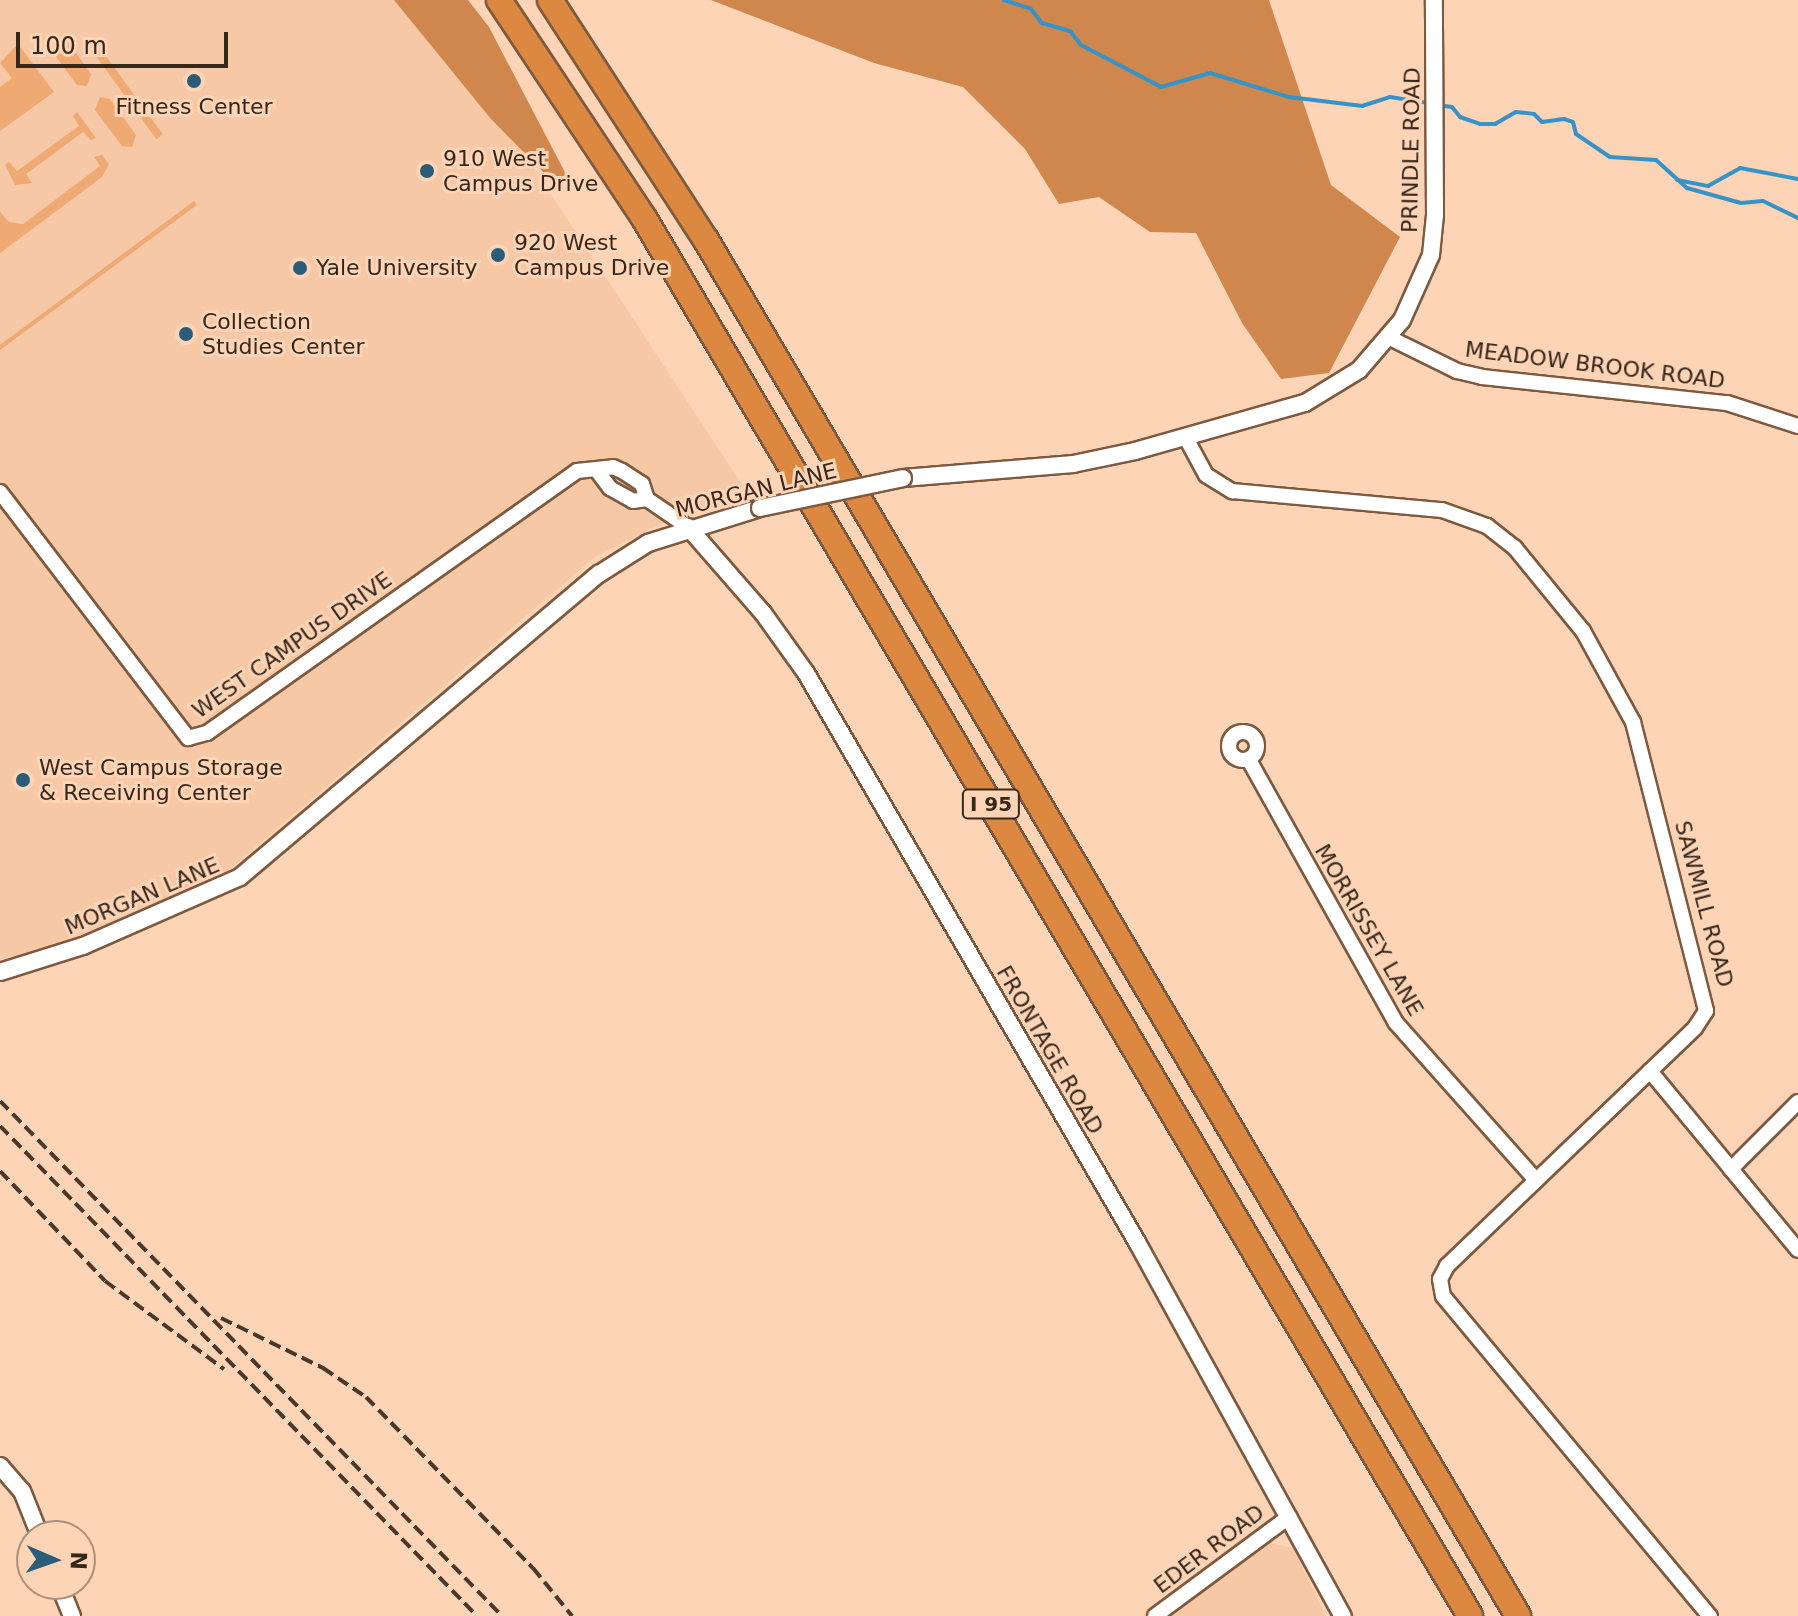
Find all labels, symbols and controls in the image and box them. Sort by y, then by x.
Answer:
scale bar [20,16,232,66]
text: 100 m [30,32,107,60]
street label: PRINDLE ROAD [1396,67,1426,233]
marker: Fitness Center [185,72,203,90]
place label: Fitness Center [115,94,273,120]
place label: 910 West Campus Drive [443,145,598,196]
marker: 910 West Campus Drive [418,162,436,180]
place label: 920 West Campus Drive [514,229,669,280]
marker: 920 West Campus Drive [489,246,507,264]
place label: Yale University [316,255,478,281]
marker: Yale University [291,259,309,277]
place label: Collection Studies Center [202,308,365,360]
marker: Collection Studies Center [177,325,195,343]
street label: MEADOW BROOK ROAD [1464,336,1726,394]
street label: MORGAN LANE [673,457,839,523]
street label: WEST CAMPUS DRIVE [187,566,397,724]
place label: West Campus Storage & Receiving Center [39,754,283,806]
marker: West Campus Storage & Receiving Center [14,771,32,789]
road number: I 95 [961,788,1021,820]
street label: SAWMILL ROAD [1669,818,1739,990]
street label: MORRISSEY LANE [1309,839,1429,1021]
street label: MORGAN LANE [61,852,223,940]
street label: FRONTAGE ROAD [991,961,1109,1139]
street label: EDER ROAD [1149,1499,1269,1599]
north arrow [16,1520,96,1600]
text: N [66,1551,91,1570]

